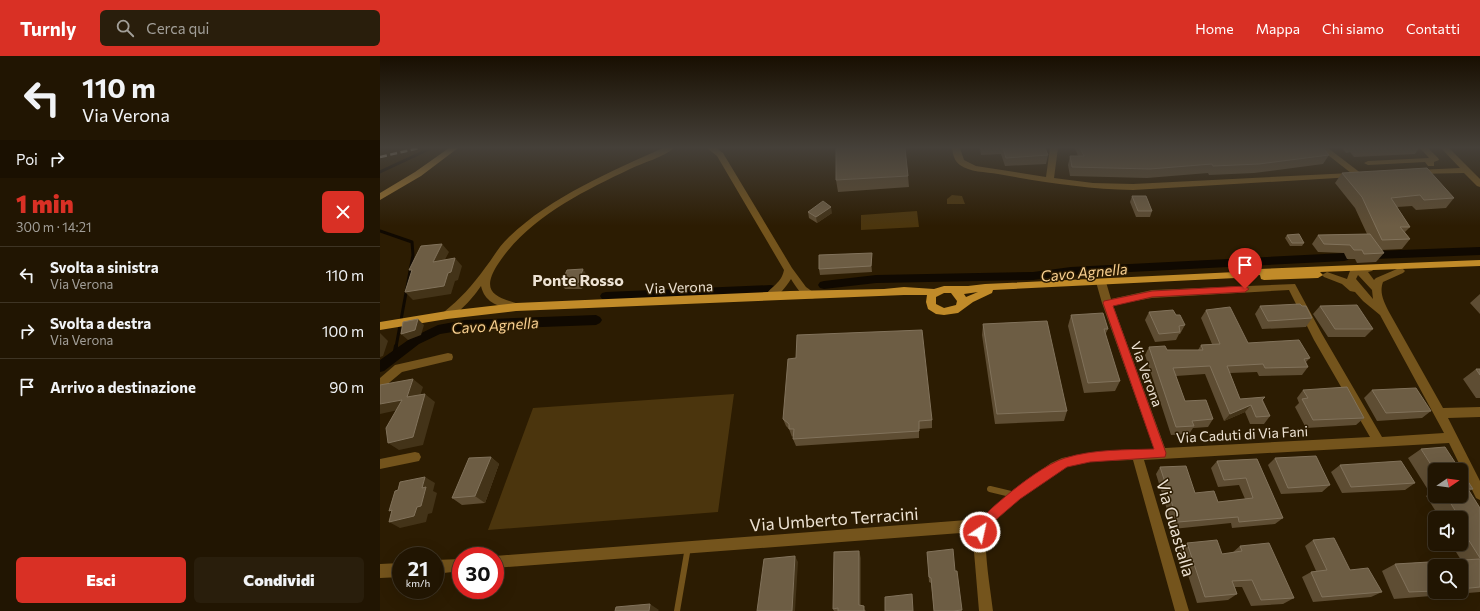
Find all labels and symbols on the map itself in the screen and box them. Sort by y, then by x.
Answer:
pin [1228,248,1262,289]
water label: Cavo Agnella [1040,259,1128,285]
district label: Ponte Rosso [532,270,624,289]
street label: Via Verona [645,277,713,297]
water label: Cavo Agnella [451,313,539,337]
street label: Via Verona [1127,339,1167,409]
street label: Via Caduti di Via Fani [1175,422,1309,446]
north arrow [1428,463,1468,503]
street label: Via Guastalla [1152,477,1200,579]
street label: Via Umberto Terracini [749,503,919,535]
position arrow [959,511,1001,553]
speed limit sign: 30 [452,547,504,599]

